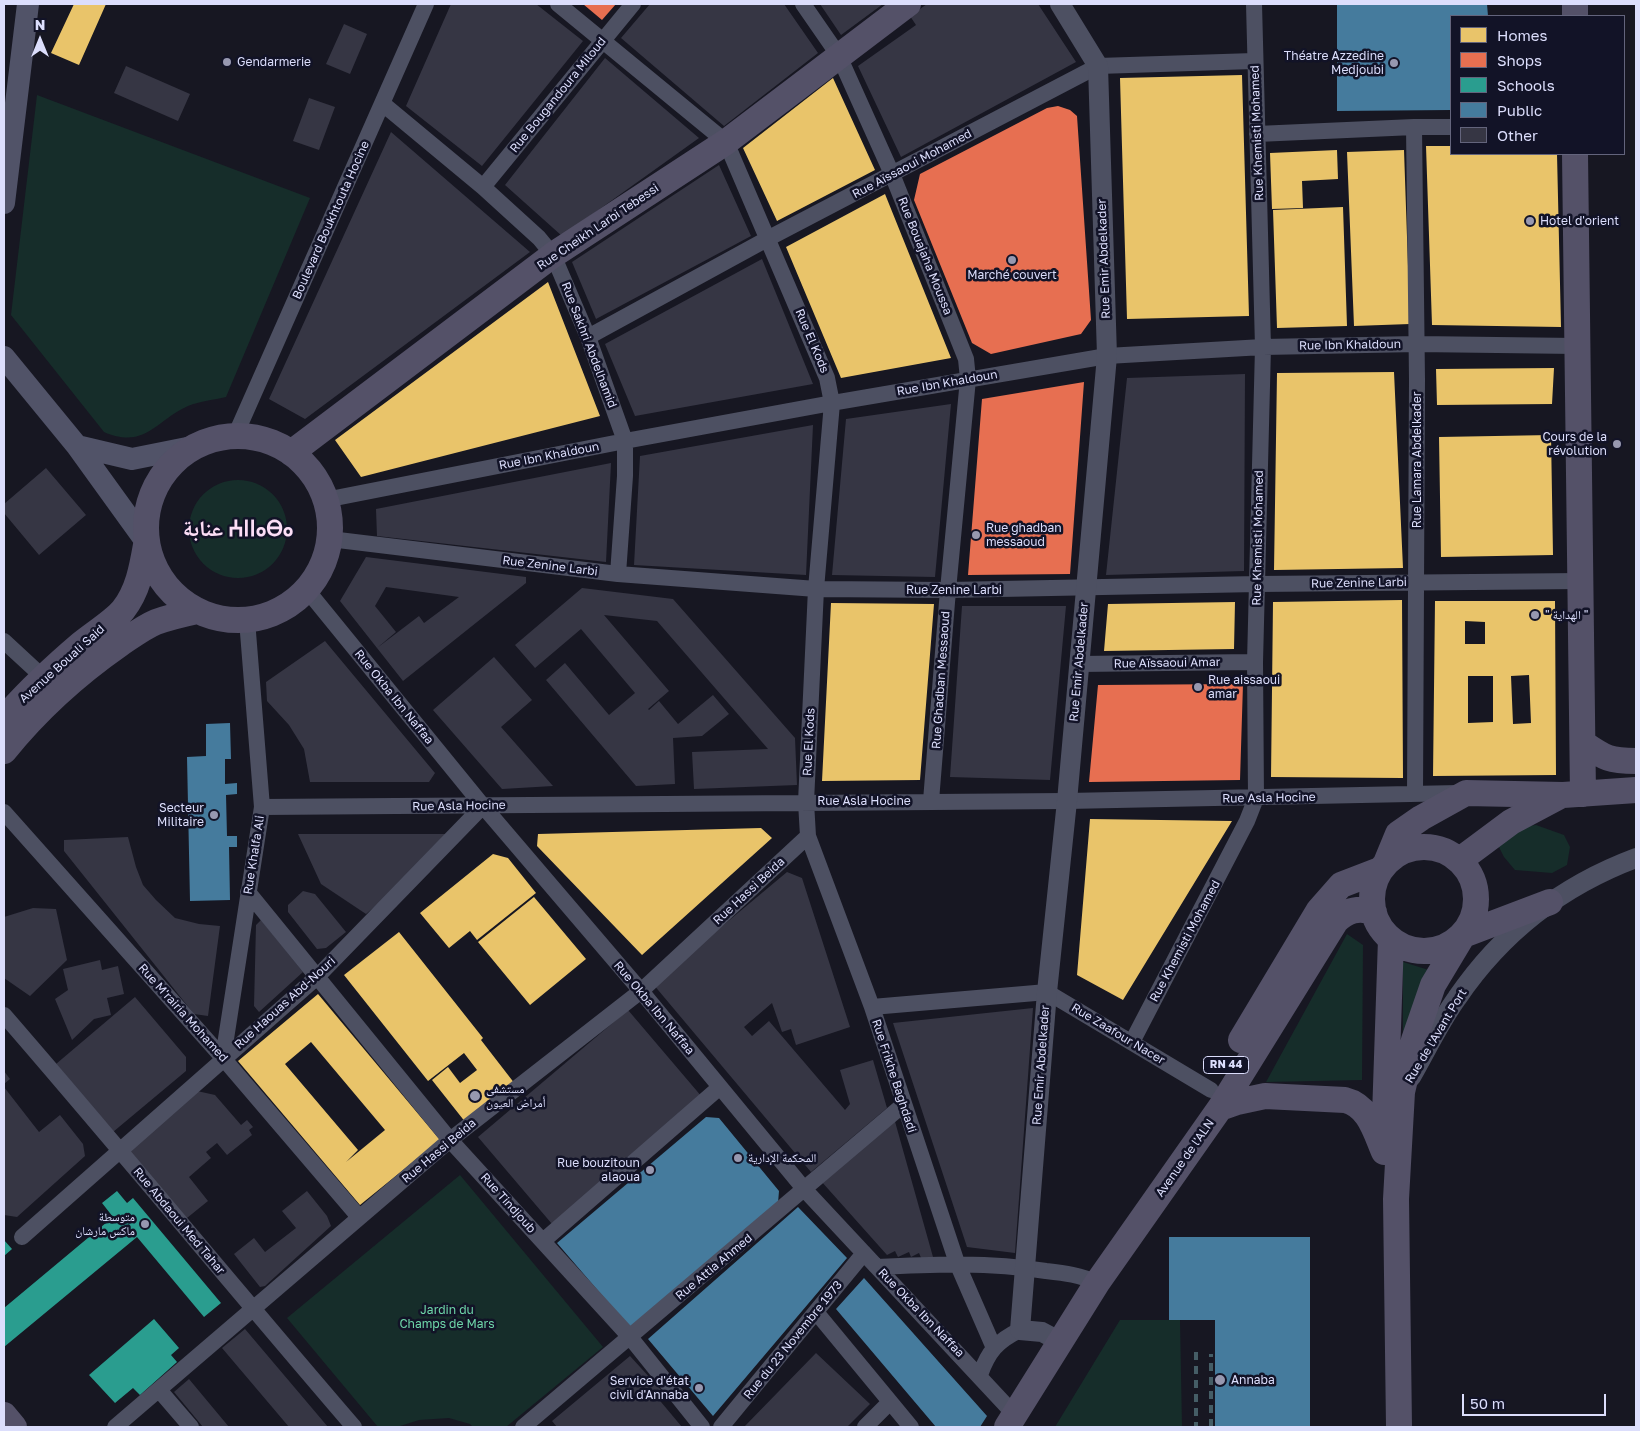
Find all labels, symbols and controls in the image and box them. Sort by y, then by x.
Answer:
north arrow [15,15,65,65]
legend [1450,15,1625,155]
text: N [35,16,45,33]
text: Homes [1497,26,1547,44]
street label: Rue Bougandoura Miloud [507,34,609,156]
place label: Théatre Azzedine Medjoubi [1284,49,1384,77]
text: Shops [1497,51,1542,69]
place label: Gendarmerie [237,55,311,69]
marker: Gendarmerie [221,56,233,68]
marker: Théatre Azzedine Medjoubi [1388,57,1400,69]
street label: Rue Khemisti Mohamed [1247,65,1267,201]
text: Schools [1497,76,1555,94]
text: Public [1497,101,1542,119]
street label: Rue Aïssaoui Mohamed [850,126,974,202]
text: Other [1497,126,1538,144]
street label: Boulevard Boukhtouta Hocine [289,139,373,301]
street label: Rue Cheikh Larbi Tebessi [534,181,662,273]
street label: Rue Bouajaha Moussa [895,195,955,317]
street label: Rue Emir Abdelkader [1095,199,1113,319]
place label: Hotel d'orient [1540,214,1619,228]
marker: Hotel d'orient [1524,215,1536,227]
marker: Marché couvert [1006,254,1018,266]
place label: Marché couvert [967,268,1057,282]
street label: Rue Sakhri Abdelhamid [558,280,620,410]
street label: Rue El Kods [792,307,832,375]
street label: Rue Ibn Khaldoun [1299,337,1401,353]
street label: Rue Ibn Khaldoun [896,367,998,399]
street label: Rue Lamara Abdelkader [1410,392,1424,528]
place label: Cours de la révolution [1542,430,1607,458]
marker: Cours de la révolution [1611,438,1623,450]
street label: Rue Ibn Khaldoun [498,439,600,473]
street label: Rue Khemisti Mohamed [1250,470,1266,606]
district label: عنابة ⵄⵏⵏⴰⴱⴰ [183,516,293,542]
place label: Rue ghadban messaoud [986,521,1062,549]
marker: Rue ghadban messaoud [970,529,982,541]
street label: Rue Zenine Larbi [501,553,599,579]
street label: Rue Zenine Larbi [1311,575,1407,591]
street label: Rue Zenine Larbi [906,583,1002,597]
street label: Rue Emir Abdelkader [1067,602,1091,722]
place label: " الهداية " [1545,608,1588,622]
marker: " الهداية " [1529,609,1541,621]
street label: Rue Ghadban Messaoud [929,611,953,749]
street label: Avenue Bouali Said [16,622,108,706]
street label: Rue Okba Ibn Naffaa [351,647,437,747]
street label: Rue Aïssaoui Amar [1114,655,1220,671]
place label: Rue aissaoui amar [1208,673,1280,701]
marker: Rue aissaoui amar [1192,681,1204,693]
street label: Rue El Kods [800,708,818,776]
street label: Rue Asla Hocine [1222,790,1316,806]
street label: Rue Asla Hocine [817,794,911,808]
street label: Rue Asla Hocine [412,798,506,814]
place label: Secteur Militaire [157,801,204,829]
marker: Secteur Militaire [208,809,220,821]
street label: Rue Khalfa Ali [241,814,267,896]
street label: Rue Hassi Beida [710,854,788,928]
street label: Rue Khemisti Mohamed [1147,878,1223,1004]
street label: Rue Haouas Abd-Nouri [232,954,338,1052]
street label: Rue Okba Ibn Naffaa [611,958,697,1058]
street label: Rue M'rairia Mohamed [135,961,231,1065]
street label: Rue de l'Avant Port [1402,986,1470,1086]
street label: Rue Zaafour Nacer [1069,1000,1167,1068]
street label: Rue Emir Abdelkader [1030,1005,1052,1125]
street label: Rue Frikhe Baghdadi [869,1017,919,1135]
road number: RN 44 [1204,1056,1248,1074]
place label: مستشفى أمراض العيون [486,1082,546,1110]
marker: مستشفى أمراض العيون [468,1089,482,1103]
street label: Rue Hassi Beida [399,1116,479,1186]
street label: Avenue de l'ALN [1153,1116,1217,1200]
place label: المحكمة الإدارية [748,1151,816,1165]
marker: المحكمة الإدارية [732,1152,744,1164]
place label: Rue bouzitoun alaoua [557,1156,640,1184]
marker: Rue bouzitoun alaoua [644,1164,656,1176]
street label: Rue Abdaoui Med Tahar [130,1165,228,1277]
street label: Rue Tindjoub [477,1170,539,1236]
place label: متوسطة ماكس مارشان [75,1210,135,1238]
marker: متوسطة ماكس مارشان [139,1218,151,1230]
street label: Rue Attia Ahmed [673,1231,755,1303]
street label: Rue Okba Ibn Naffaa [875,1266,967,1360]
street label: Rue du 23 Novembre 1973 [741,1278,845,1402]
park label: Jardin du Champs de Mars [399,1303,495,1331]
marker: Annaba [1213,1373,1227,1387]
place label: Annaba [1231,1373,1275,1387]
place label: Service d'état civil d'Annaba [610,1374,689,1402]
marker: Service d'état civil d'Annaba [693,1382,705,1394]
scale bar [1465,1384,1609,1416]
text: 50 m [1470,1394,1505,1412]

